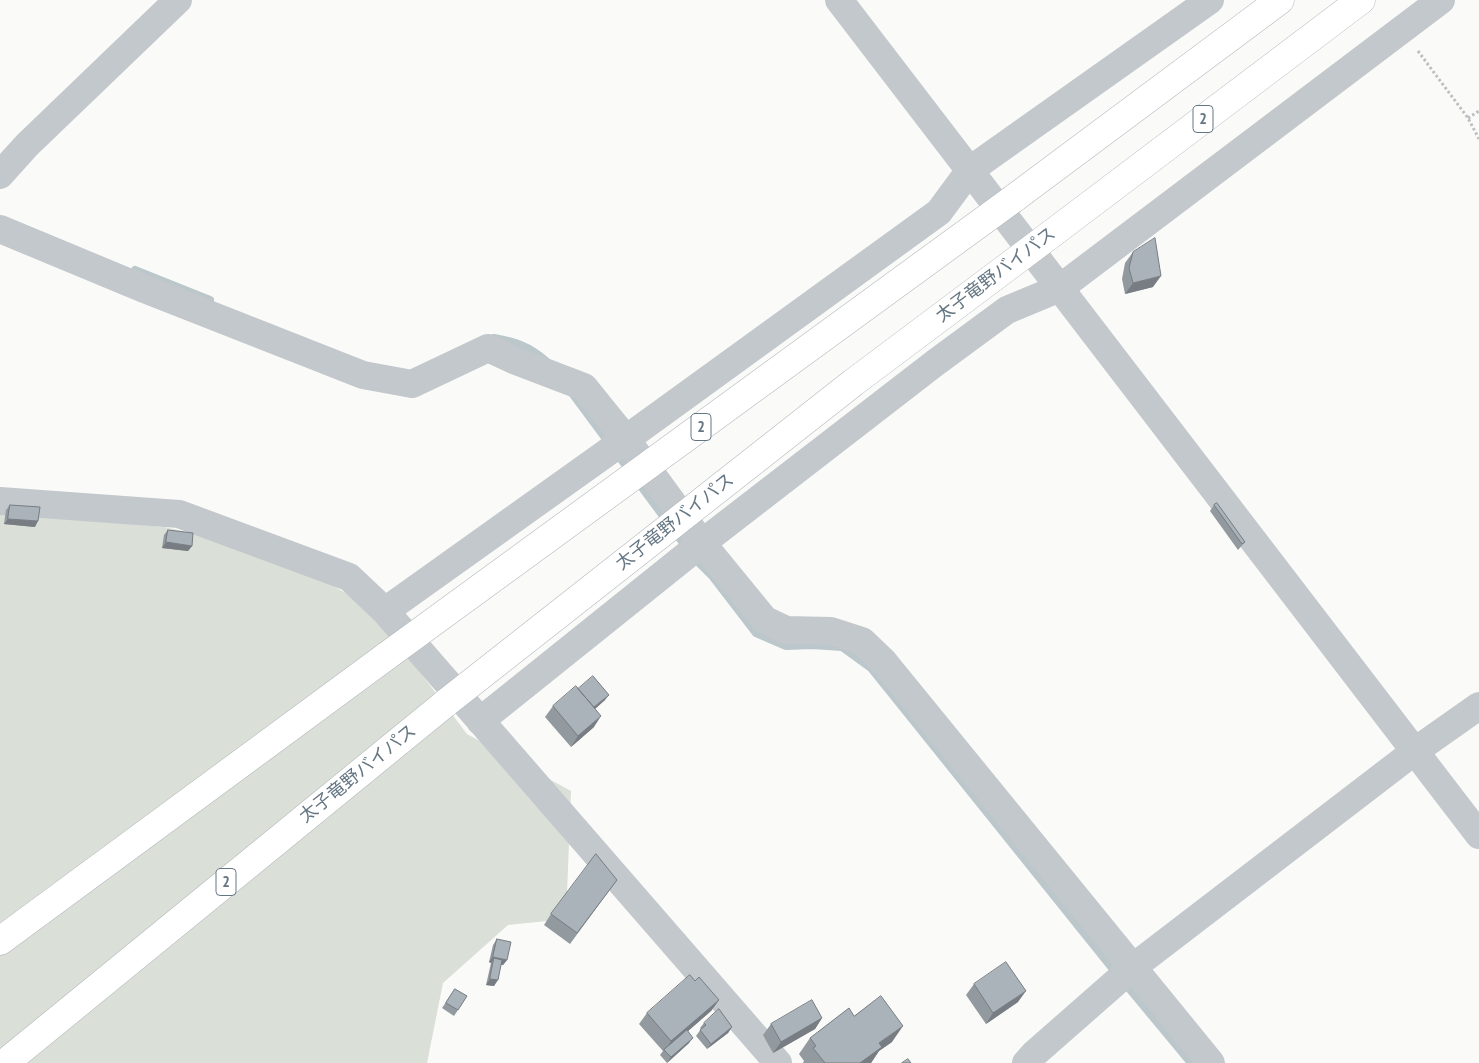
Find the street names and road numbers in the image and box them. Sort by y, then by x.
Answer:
road number: 2 [1193,106,1213,132]
street label: 太子竜野バイパス [932,223,1060,327]
road number: 2 [691,414,711,441]
street label: 太子竜野バイパス [612,469,738,575]
street label: 太子竜野バイパス [295,720,421,828]
road number: 2 [216,869,236,896]

